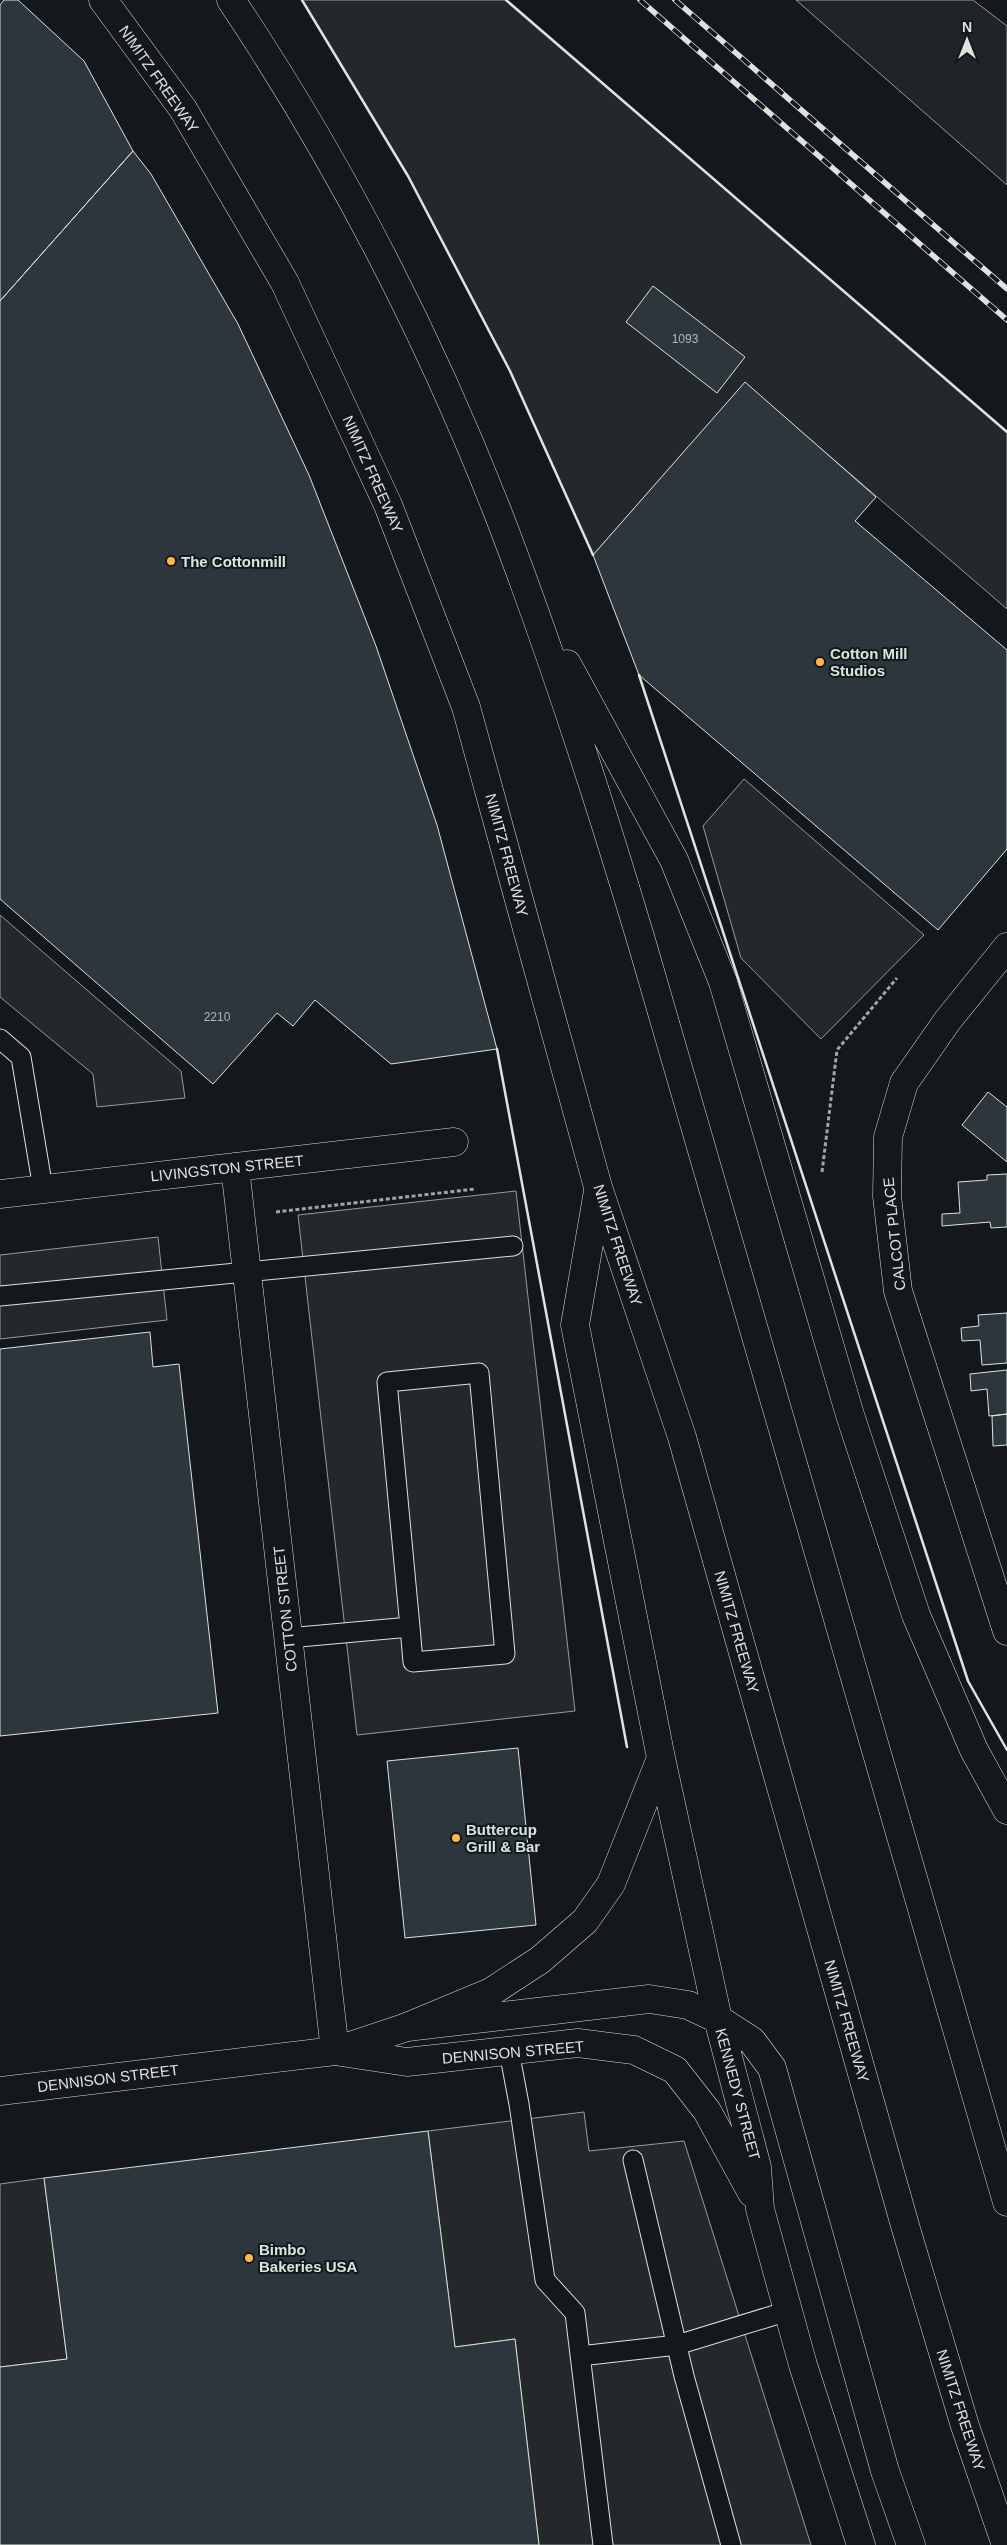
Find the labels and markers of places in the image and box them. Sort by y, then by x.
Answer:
place label: The Cottonmill [181,553,286,570]
marker: The Cottonmill [165,555,177,567]
place label: Cotton Mill Studios [830,645,907,679]
marker: Cotton Mill Studios [814,656,826,668]
place label: Buttercup Grill & Bar [466,1821,540,1855]
marker: Buttercup Grill & Bar [450,1832,462,1844]
place label: Bimbo Bakeries USA [259,2241,358,2275]
marker: Bimbo Bakeries USA [243,2252,255,2264]

